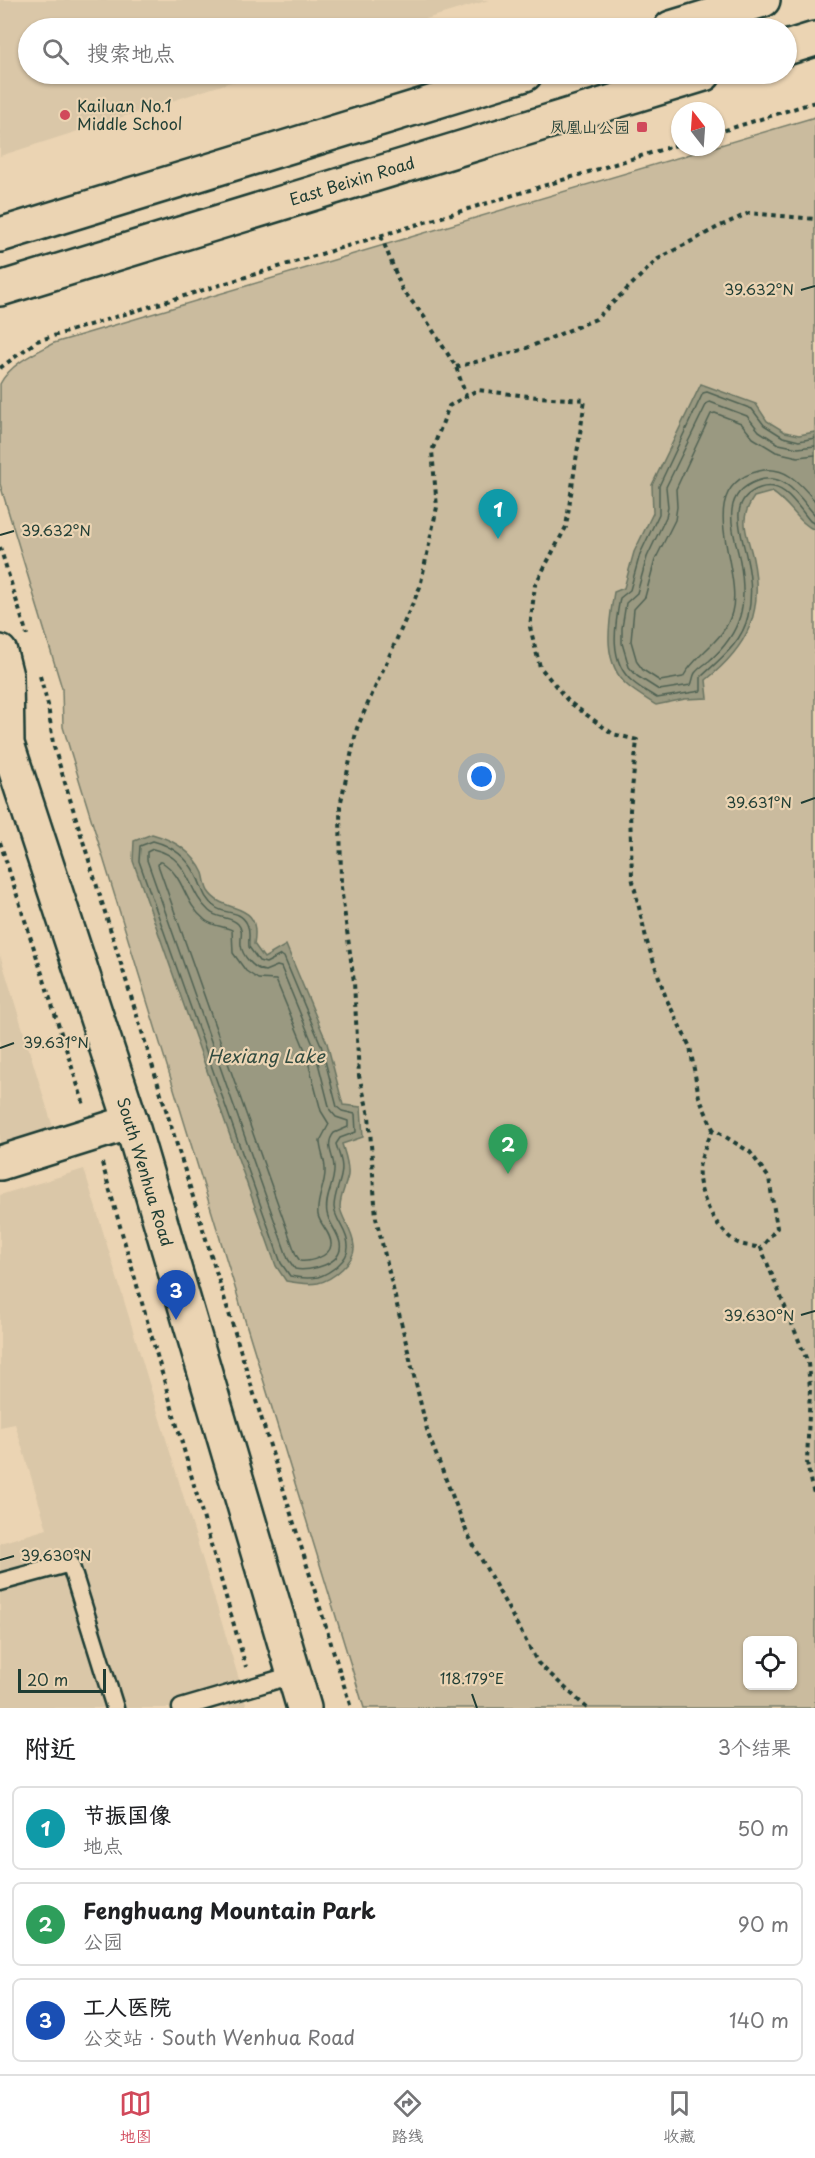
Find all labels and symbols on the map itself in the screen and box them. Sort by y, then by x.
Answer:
place label: Kailuan No.1 Middle School [77,93,182,135]
north arrow [671,102,725,156]
marker: Kailuan No.1 Middle School [58,108,72,122]
place label: 凤凰山公园 [550,114,630,138]
marker: 凤凰山公园 [635,120,649,134]
street label: East Beixin Road [286,150,417,211]
text: 39.632°N [724,277,794,300]
pin: 1 [478,490,518,539]
text: 39.632°N [21,518,91,541]
your location [467,762,496,791]
text: 39.631°N [726,790,792,813]
text: 39.631°N [23,1030,89,1053]
water label: Hexiang Lake [207,1042,326,1069]
street label: South Wenhua Road [112,1094,180,1249]
pin: 2 [488,1124,528,1174]
pin: 3 [156,1270,195,1320]
text: 39.630°N [724,1303,794,1326]
text: 39.630°N [21,1543,91,1566]
scale bar [18,1666,106,1694]
text: 118.179°E [440,1666,504,1689]

